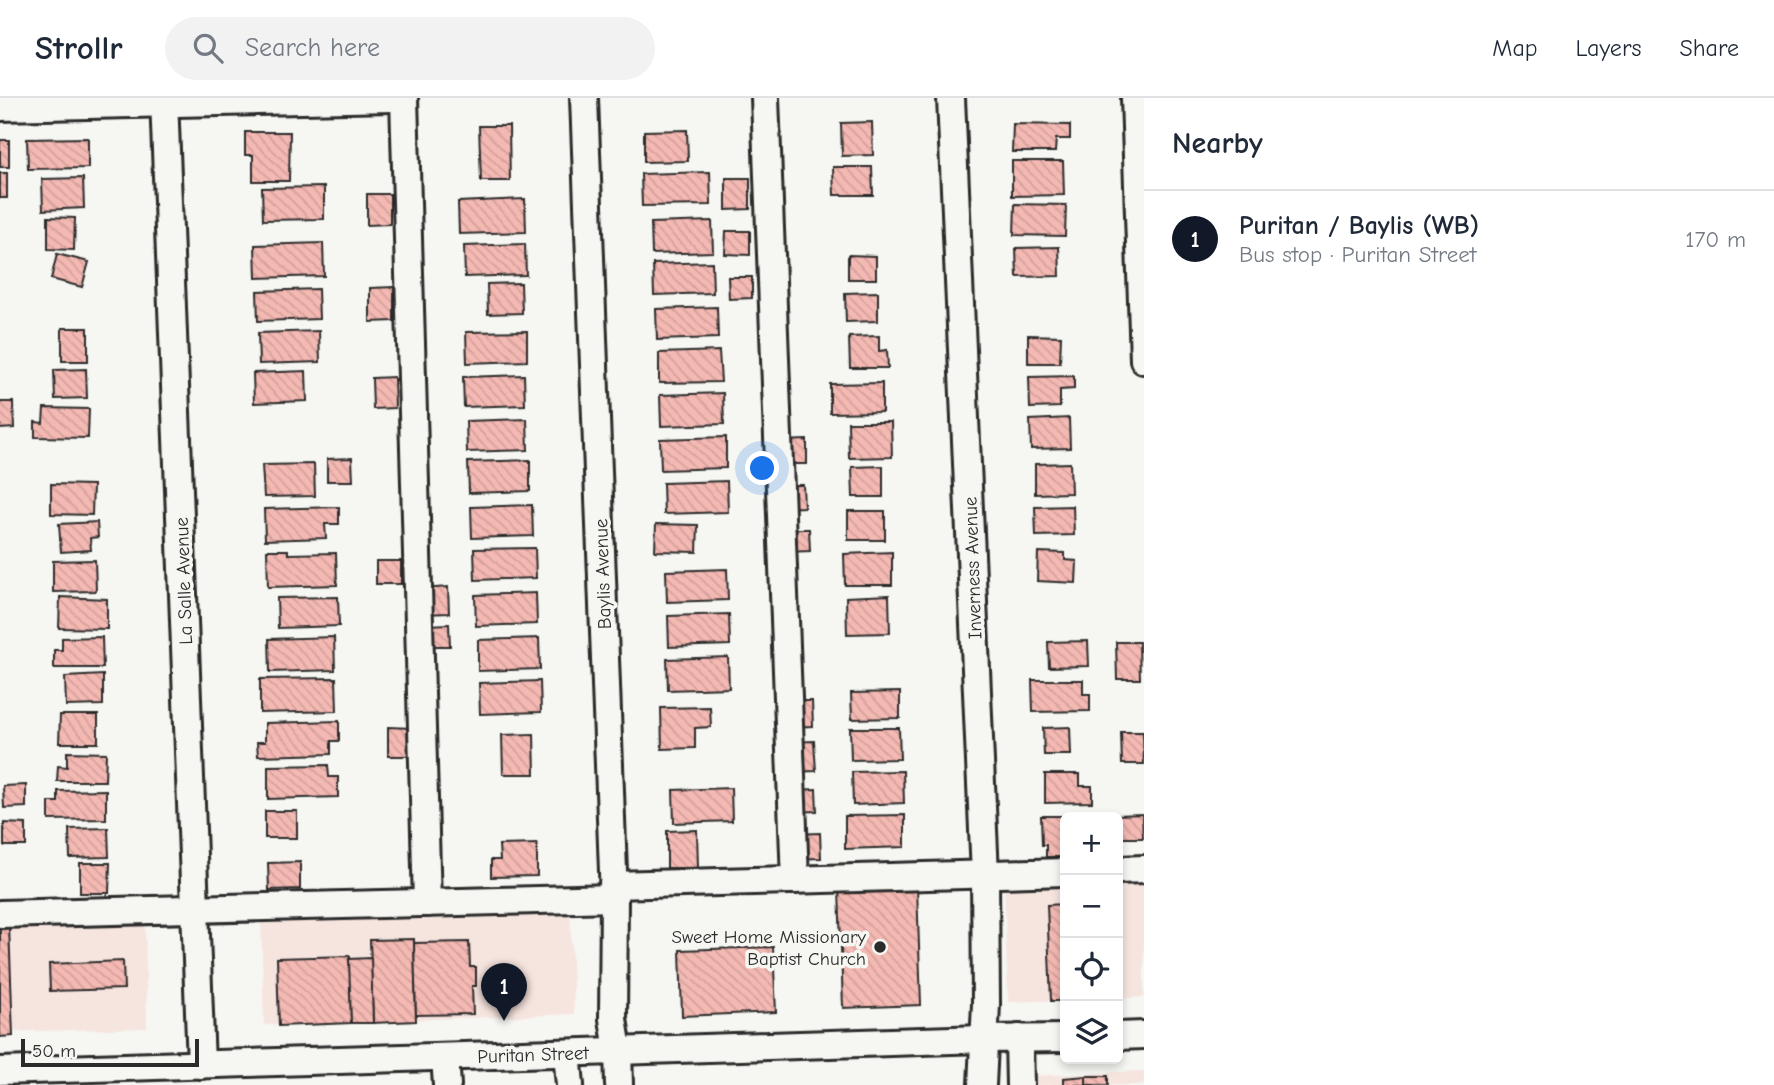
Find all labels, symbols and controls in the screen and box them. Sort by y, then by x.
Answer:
search box [165,17,655,80]
text: Strollr [35,29,123,67]
icon: search [189,29,227,67]
text: Search here [245,33,380,63]
text: Map [1492,34,1538,62]
text: Layers [1576,34,1641,62]
text: Share [1679,34,1739,62]
text: Nearby [1172,126,1263,161]
text: Puritan / Baylis (WB) [1239,211,1479,241]
text: 1 [1190,226,1200,253]
text: 170 m [1685,226,1746,253]
text: Bus stop · Puritan Street [1239,241,1476,268]
your location [745,451,779,485]
street label: Inverness Avenue [960,496,986,640]
street label: La Salle Avenue [171,517,197,645]
street label: Baylis Avenue [590,518,616,630]
map controls [1060,812,1123,1064]
button: + [1060,812,1123,875]
button: − [1060,875,1123,938]
place label: Sweet Home Missionary Baptist Church [672,926,867,970]
button: locate [1060,938,1123,1001]
marker: Sweet Home Missionary Baptist Church [872,939,888,955]
pin: 1 [481,963,527,1021]
button: layers [1060,1001,1123,1064]
scale bar [21,1036,200,1068]
text: 50 m [32,1040,76,1062]
street label: Puritan Street [477,1042,590,1068]

